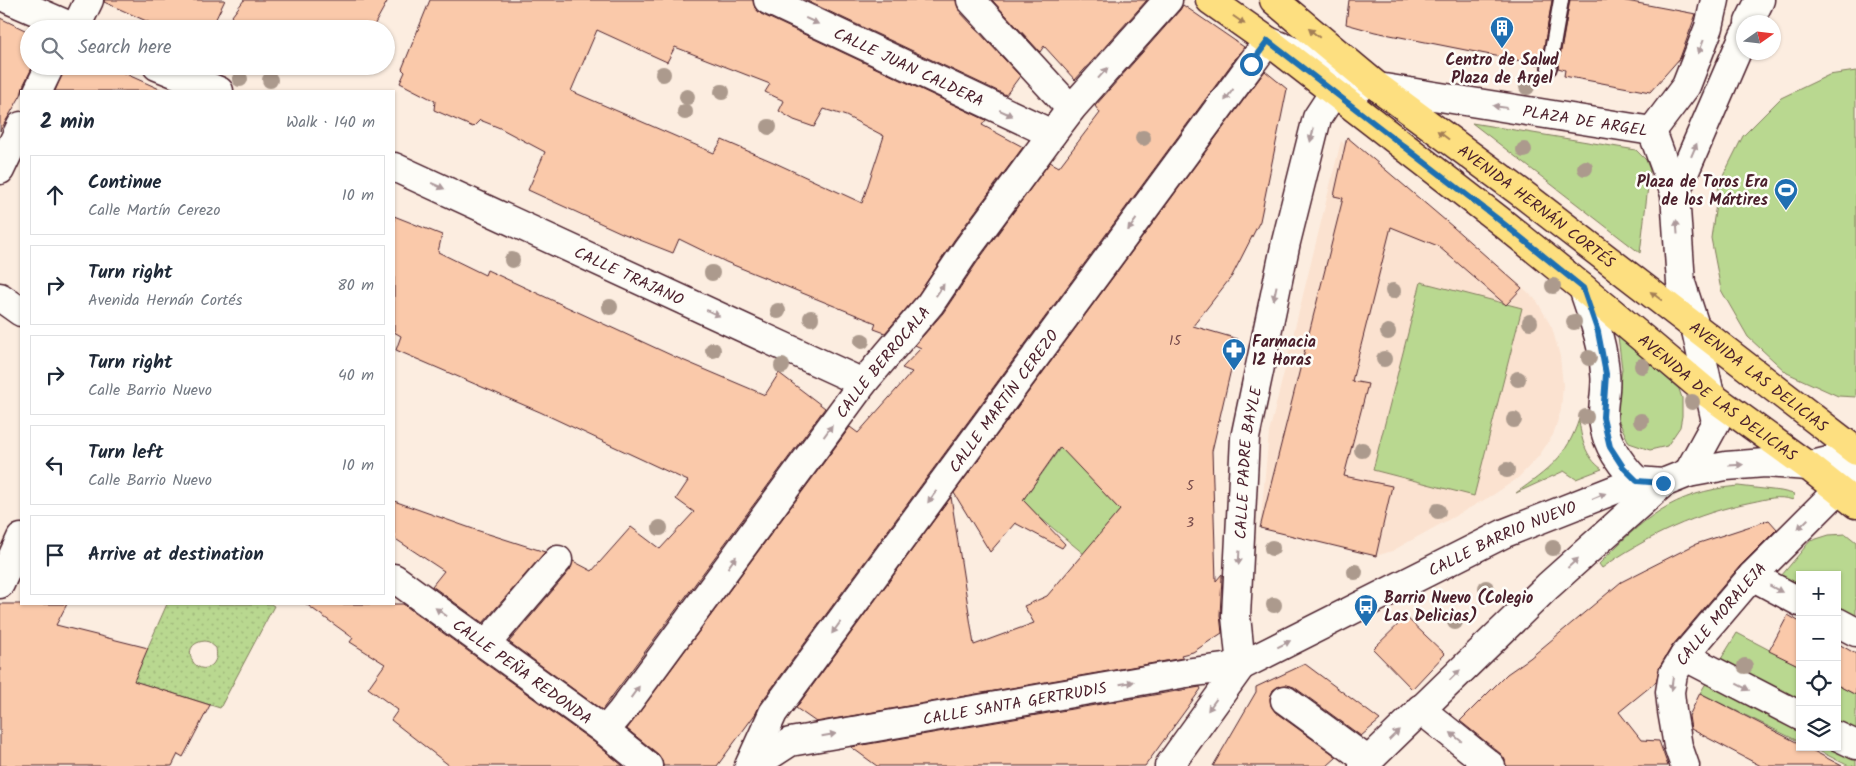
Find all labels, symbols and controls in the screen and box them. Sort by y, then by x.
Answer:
one-way arrow [1232,15,1245,26]
building icon: Centro de Salud Plaza de Argel [1489,15,1515,49]
north arrow [1736,15,1781,60]
one-way arrow [805,17,819,25]
search box [20,20,395,75]
street label: CALLE JUAN CALDERA [829,22,988,114]
one-way arrow [1308,27,1321,38]
text: Search here [78,33,172,63]
icon: search [38,34,66,62]
one-way arrow [1697,39,1705,54]
place label: Centro de Salud Plaza de Argel [1445,48,1559,91]
route start [1240,53,1263,76]
one-way arrow [1098,67,1109,80]
one-way arrow [1224,88,1234,101]
street label: PLAZA DE ARGEL [1521,99,1649,144]
one-way arrow [1492,103,1508,111]
text: 2 min [40,106,95,139]
one-way arrow [999,109,1013,117]
text: Walk · 140 m [286,110,375,135]
one-way arrow [1308,128,1316,143]
one-way arrow [1436,130,1450,140]
street label: AVENIDA HERNÁN CORTÉS [1452,139,1621,275]
one-way arrow [1690,143,1698,157]
text: Continue [88,168,161,198]
place label: Plaza de Toros Era de los Mártires [1637,170,1769,213]
sports icon: Plaza de Toros Era de los Mártires [1773,177,1799,211]
icon: ahead [41,181,69,209]
text: 10 m [342,183,374,208]
one-way arrow [431,183,445,191]
text: Calle Martín Cerezo [88,198,220,223]
one-way arrow [1127,218,1137,232]
one-way arrow [1673,219,1681,235]
street label: CALLE TRAJANO [570,241,688,313]
text: Turn right [88,258,173,288]
icon: right [41,271,69,299]
text: 80 m [337,273,374,298]
one-way arrow [935,283,945,296]
one-way arrow [1271,286,1279,301]
text: Avenida Hernán Cortés [88,288,242,313]
one-way arrow [1650,291,1663,302]
street label: CALLE BERROCALA [830,301,937,424]
one-way arrow [706,310,720,318]
street label: AVENIDA LAS DELICIAS [1683,316,1833,439]
street label: CALLE MARTÍN CEREZO [943,325,1066,479]
street label: AVENIDA DE LAS DELICIAS [1632,328,1802,468]
house number: 15 [1169,330,1182,352]
place label: Farmacia 12 Horas [1252,330,1316,373]
pharmacy icon: Farmacia 12 Horas [1221,337,1247,371]
text: Turn right [88,348,173,378]
icon: right [41,361,69,389]
text: 40 m [338,363,374,388]
text: Calle Barrio Nuevo [88,378,212,403]
street label: CALLE PADRE BAYLE [1229,384,1270,540]
one-way arrow [823,424,833,438]
text: Turn left [88,438,163,468]
icon: left [41,451,69,479]
text: 10 m [342,453,374,478]
one-way arrow [1728,461,1744,469]
text: Calle Barrio Nuevo [88,468,212,493]
route end [1652,472,1675,495]
house number: 5 [1186,475,1195,497]
one-way arrow [927,490,937,504]
one-way arrow [1592,492,1607,500]
street label: CALLE BARRIO NUEVO [1424,495,1581,584]
house number: 3 [1186,512,1194,534]
one-way arrow [1798,518,1810,530]
text: Arrive at destination [88,540,264,570]
icon: arrive [41,541,69,569]
one-way arrow [1235,550,1243,566]
one-way arrow [727,555,737,569]
one-way arrow [1567,557,1579,569]
street label: CALLE MORALEJA [1670,557,1773,671]
map controls [1796,571,1841,751]
button: + [1796,571,1841,616]
one-way arrow [1768,585,1783,593]
place label: Barrio Nuevo (Colegio Las Delicias) [1384,586,1533,629]
bus stop icon: Barrio Nuevo (Colegio Las Delicias) [1353,593,1379,627]
one-way arrow [434,607,448,617]
street label: CALLE PEÑA REDONDA [447,613,597,732]
button: − [1796,616,1841,661]
one-way arrow [830,621,841,634]
one-way arrow [1277,640,1291,648]
button: locate [1796,661,1841,706]
one-way arrow [1449,669,1461,681]
street label: CALLE SANTA GERTRUDIS [921,676,1109,733]
one-way arrow [1667,677,1675,693]
one-way arrow [1120,679,1136,687]
one-way arrow [1735,683,1750,691]
one-way arrow [630,686,641,699]
one-way arrow [1207,698,1217,712]
button: layers [1796,706,1841,751]
one-way arrow [1387,729,1399,741]
one-way arrow [822,731,838,739]
one-way arrow [1449,732,1462,743]

